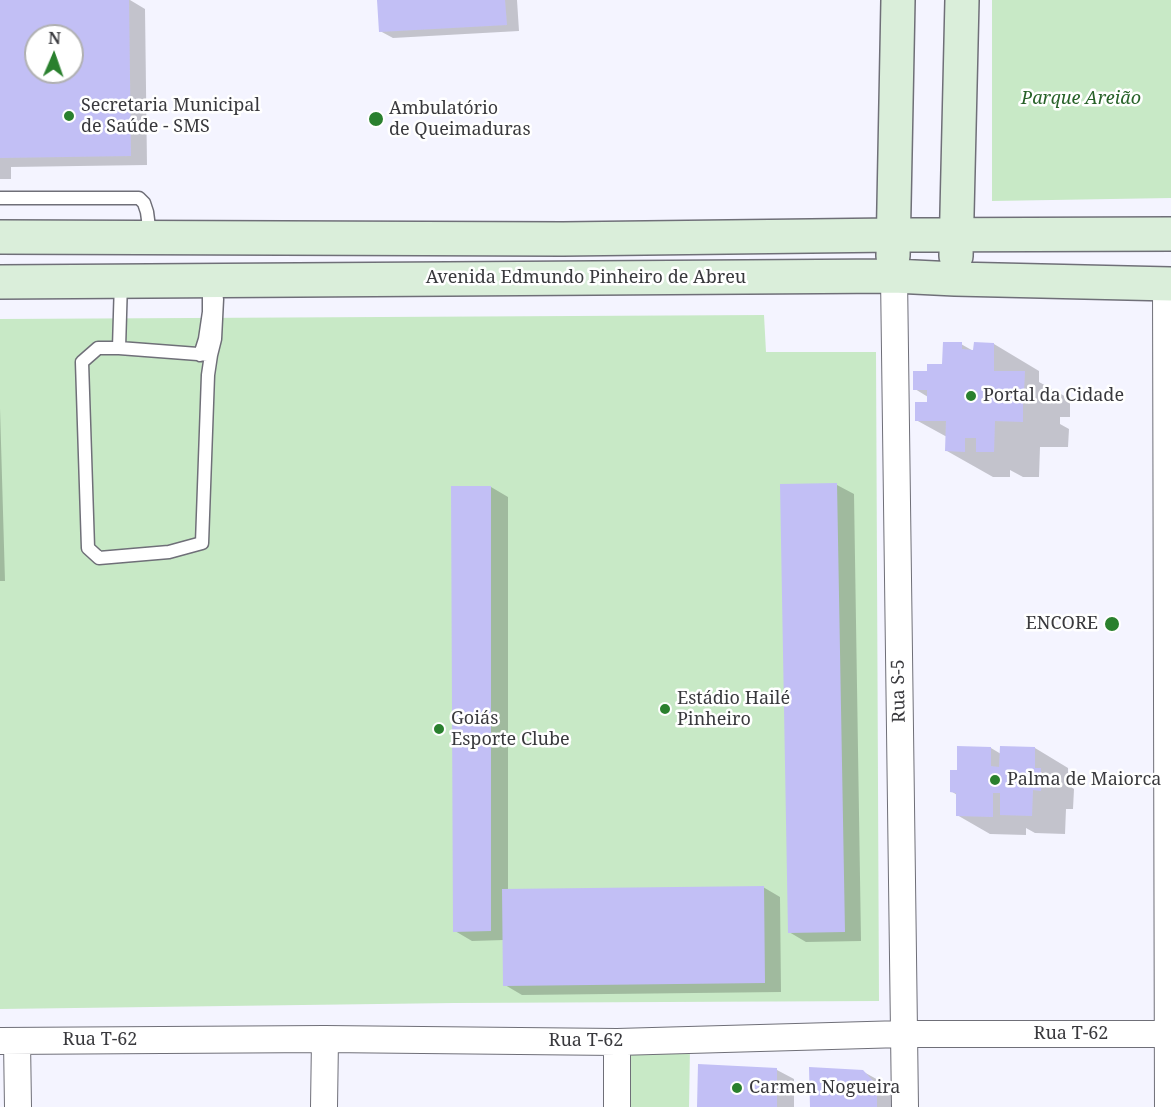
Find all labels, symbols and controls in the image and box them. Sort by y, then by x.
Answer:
north arrow [24,24,84,84]
text: N [48,27,61,49]
park label: Parque Areião [1021,88,1141,110]
place label: Secretaria Municipal de Saúde - SMS [81,95,260,138]
place label: Ambulatório de Queimaduras [389,98,531,140]
marker: Secretaria Municipal de Saúde - SMS [62,109,76,123]
marker: Ambulatório de Queimaduras [367,110,385,128]
street label: Avenida Edmundo Pinheiro de Abreu [426,267,746,289]
place label: Portal da Cidade [983,385,1124,407]
marker: Portal da Cidade [964,389,978,403]
place label: ENCORE [1026,613,1098,635]
marker: ENCORE [1103,615,1121,633]
street label: Rua S-5 [888,659,910,723]
place label: Estádio Hailé Pinheiro [677,688,790,730]
marker: Estádio Hailé Pinheiro [658,702,672,716]
place label: Goiás Esporte Clube [451,708,570,750]
marker: Goiás Esporte Clube [432,722,446,736]
place label: Palma de Maiorca [1007,769,1161,791]
marker: Palma de Maiorca [988,773,1002,787]
street label: Rua T-62 [1034,1023,1108,1045]
street label: Rua T-62 [63,1029,137,1051]
street label: Rua T-62 [549,1030,623,1052]
place label: Carmen Nogueira [749,1077,900,1099]
marker: Carmen Nogueira [730,1081,744,1095]

